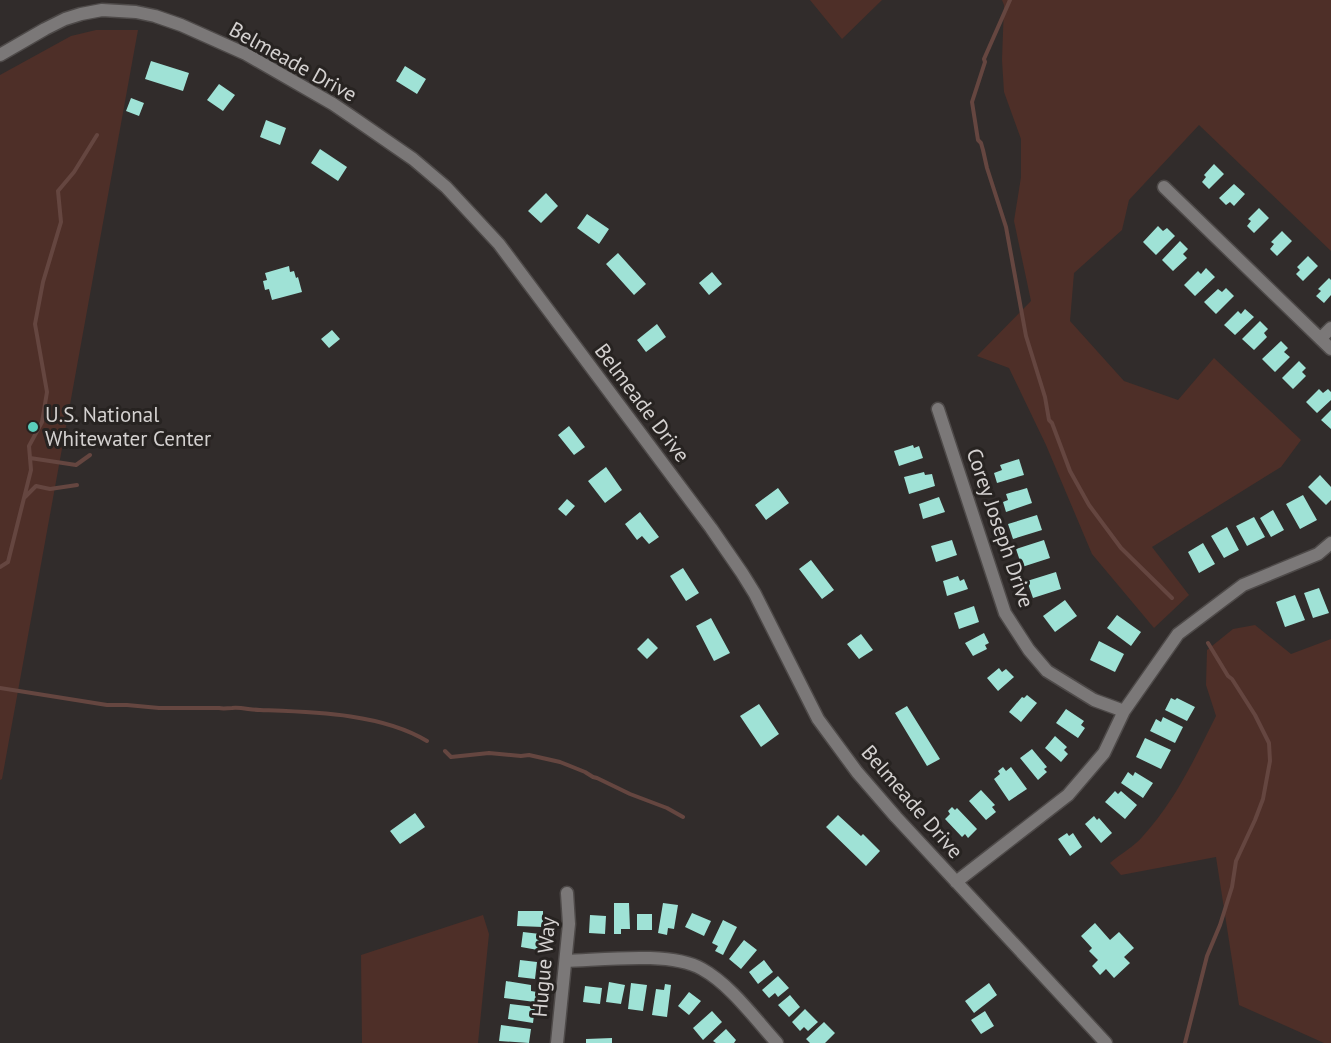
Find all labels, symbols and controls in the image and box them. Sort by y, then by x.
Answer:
street label: Belmeade Drive [225,15,362,108]
street label: Belmeade Drive [589,338,696,467]
place label: U.S. National Whitewater Center [45,401,211,452]
marker: U.S. National Whitewater Center [26,420,40,434]
street label: Corey Joseph Drive [961,445,1040,611]
street label: Belmeade Drive [856,739,969,864]
street label: Hugue Way [526,915,561,1018]

